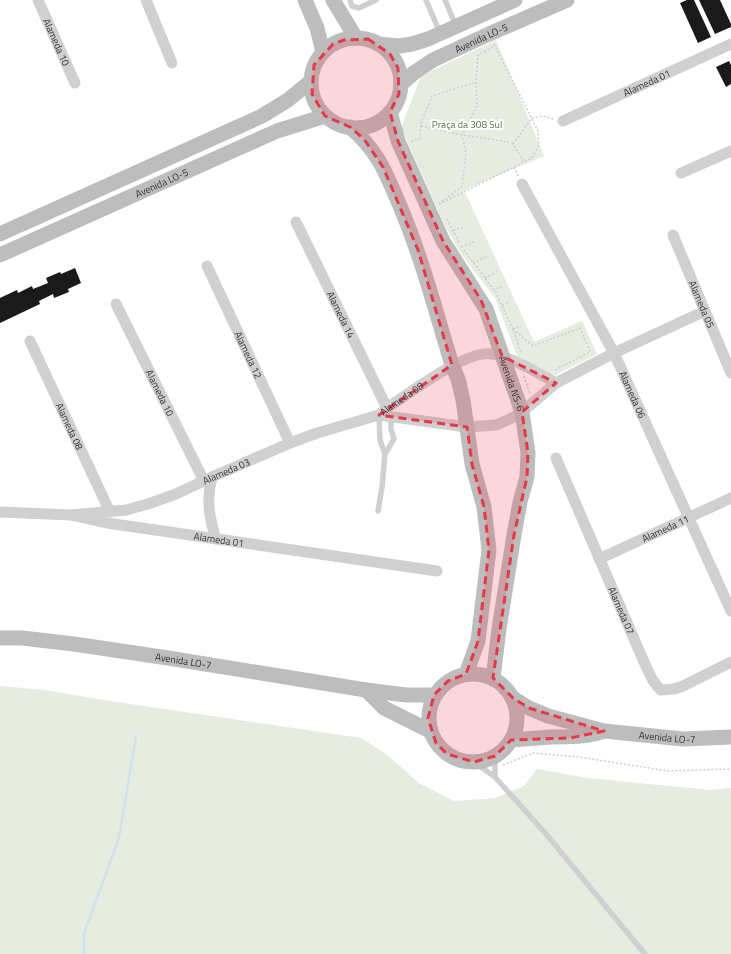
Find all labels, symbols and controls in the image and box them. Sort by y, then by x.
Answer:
street label: Alameda 10 [40,16,74,68]
street label: Avenida LO-5 [452,19,510,56]
street label: Alameda 01 [621,65,673,100]
park label: Praça da 308 Sul [432,117,502,132]
street label: Avenida LO-5 [133,164,191,201]
street label: Alameda 05 [685,278,719,331]
street label: Alameda 14 [323,289,359,341]
street label: Alameda 12 [231,329,266,381]
street label: Avenida NS-6 [495,354,529,414]
street label: Alameda 10 [142,367,178,419]
street label: Alameda 06 [616,368,650,421]
street label: Alameda 08 [376,378,427,419]
street label: Alameda 08 [52,400,87,453]
street label: Alameda 03 [200,454,252,488]
street label: Alameda 11 [639,511,691,546]
street label: Alameda 01 [193,528,245,550]
street label: Alameda 07 [605,584,639,637]
street label: Avenida LO-7 [154,649,213,672]
street label: Avenida LO-7 [638,727,696,747]

